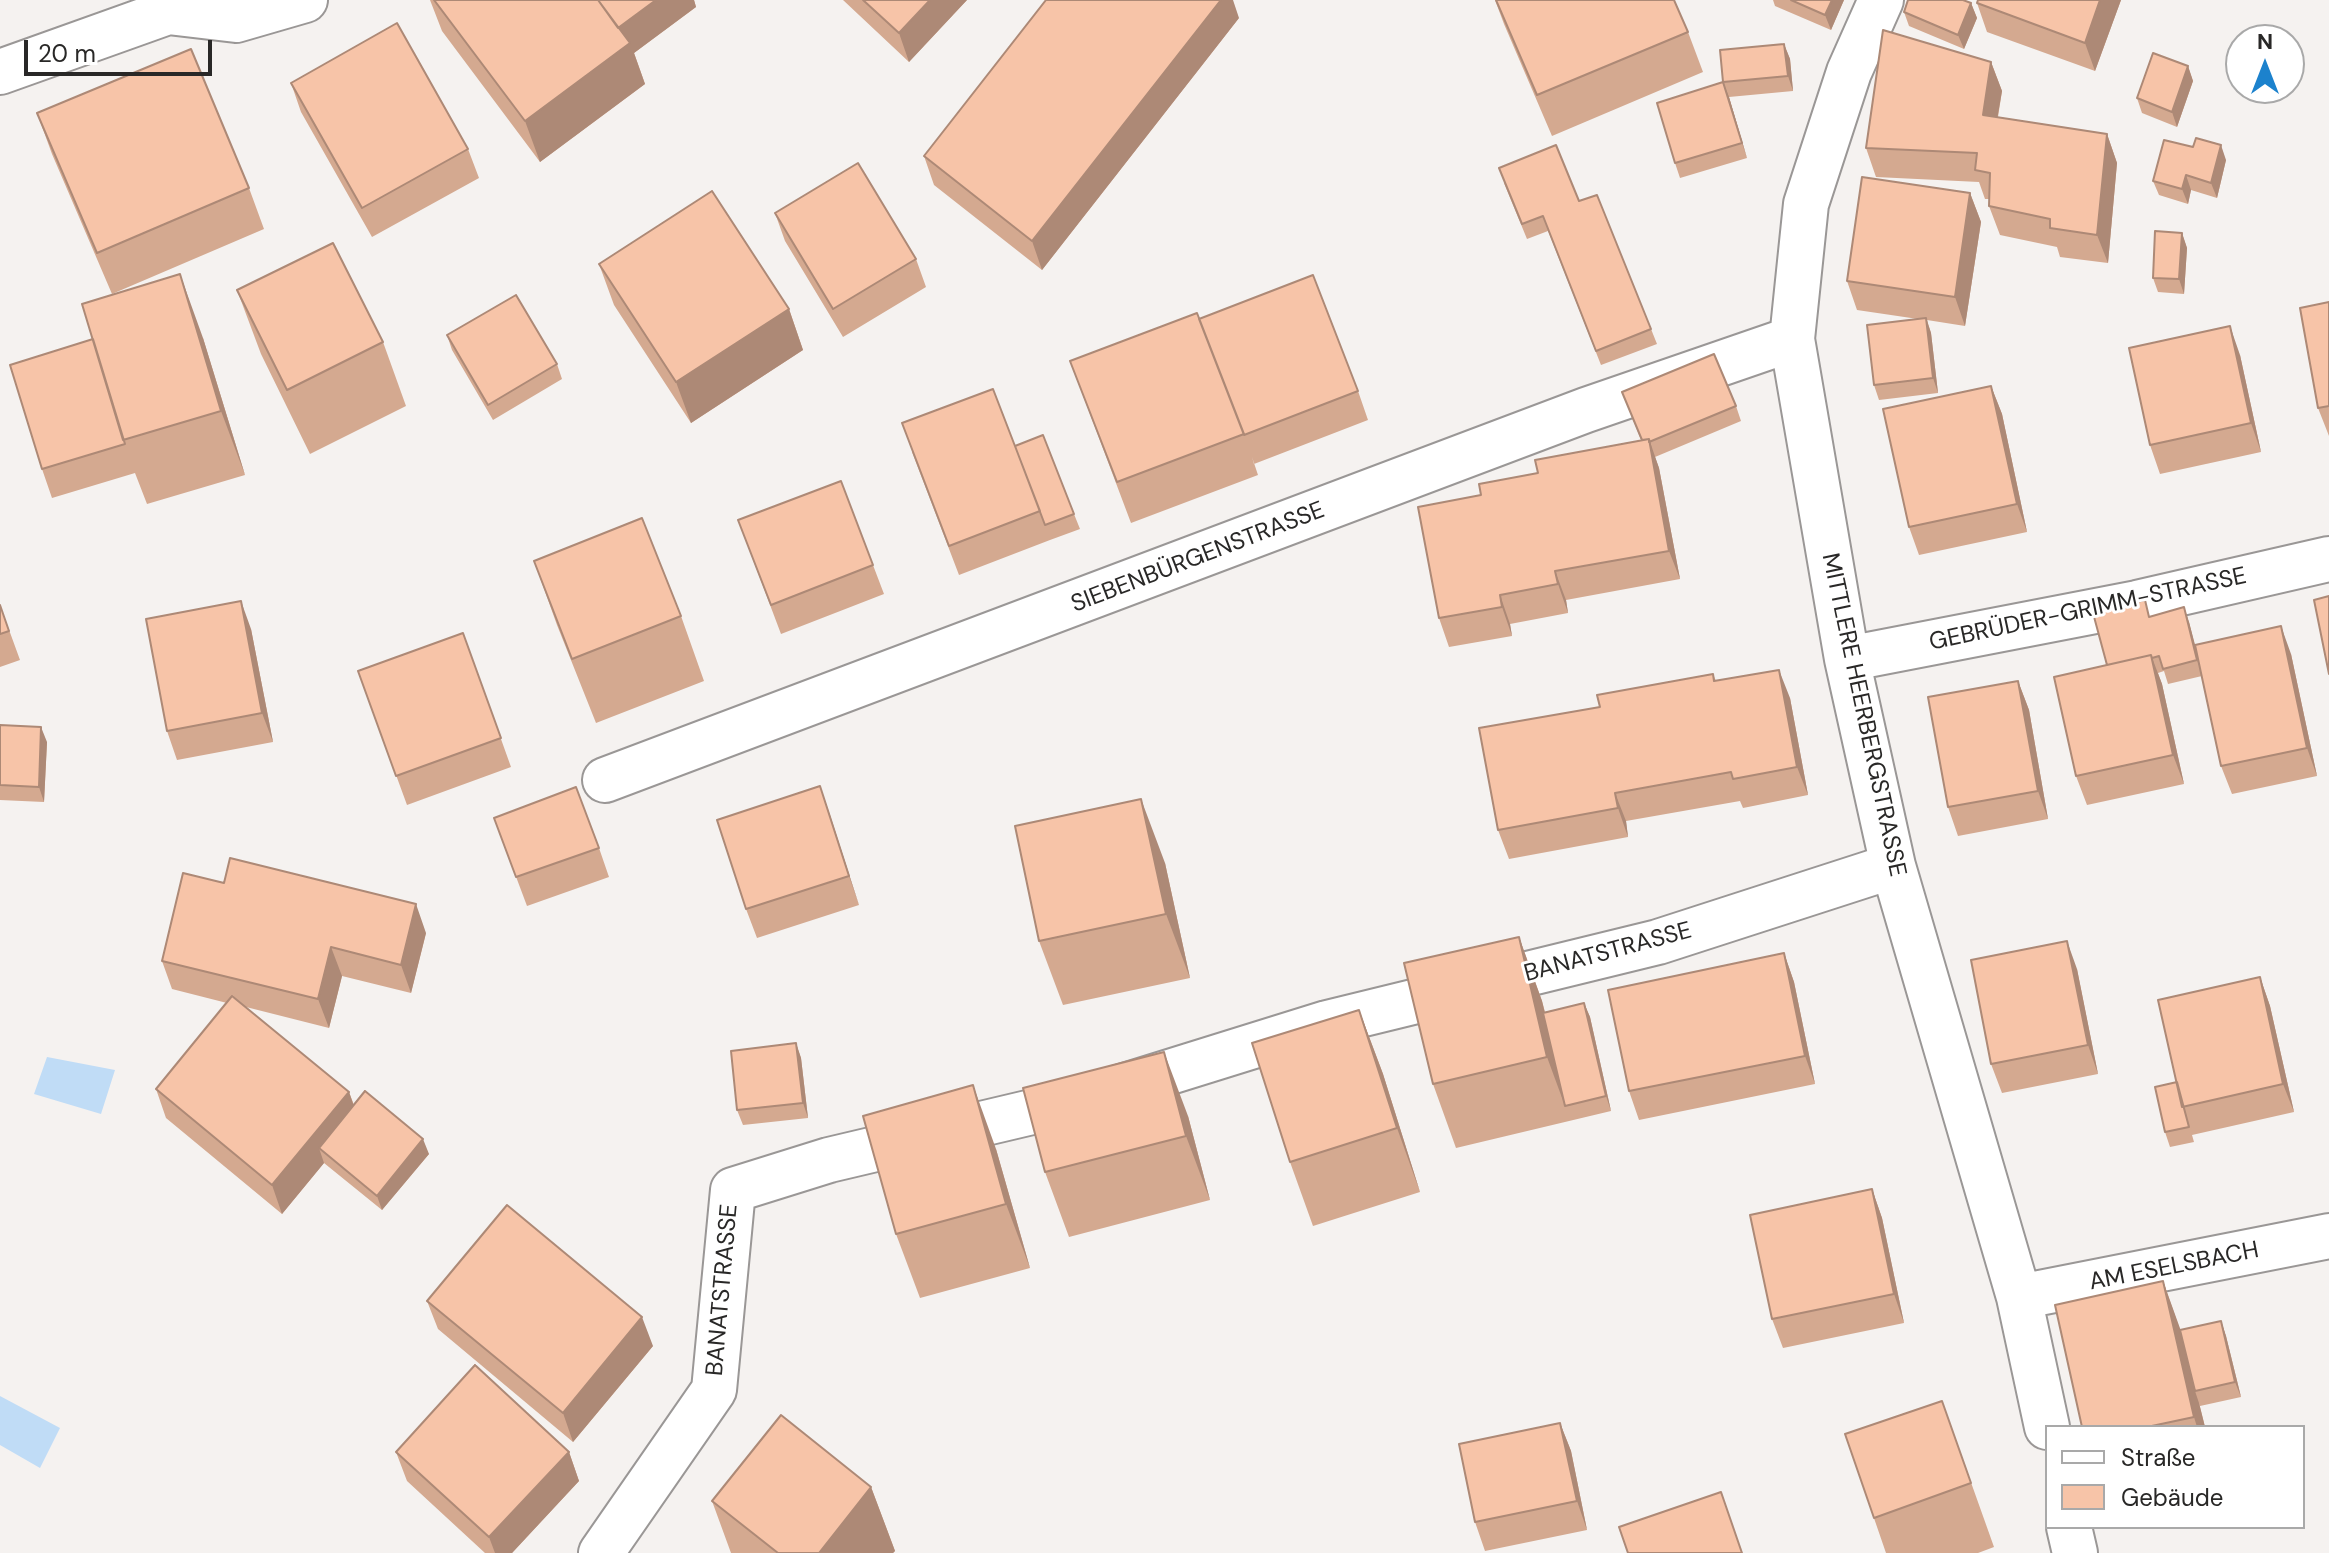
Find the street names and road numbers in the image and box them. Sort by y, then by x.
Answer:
street label: SIEBENBÜRGENSTRASSE [1067,496,1329,620]
street label: MITTLERE HEERBERGSTRASSE [1815,551,1911,879]
street label: GEBRÜDER-GRIMM-STRASSE [1927,562,2249,658]
street label: BANATSTRASSE [1521,917,1695,989]
street label: BANATSTRASSE [701,1203,745,1377]
street label: AM ESELSBACH [2087,1236,2261,1298]

